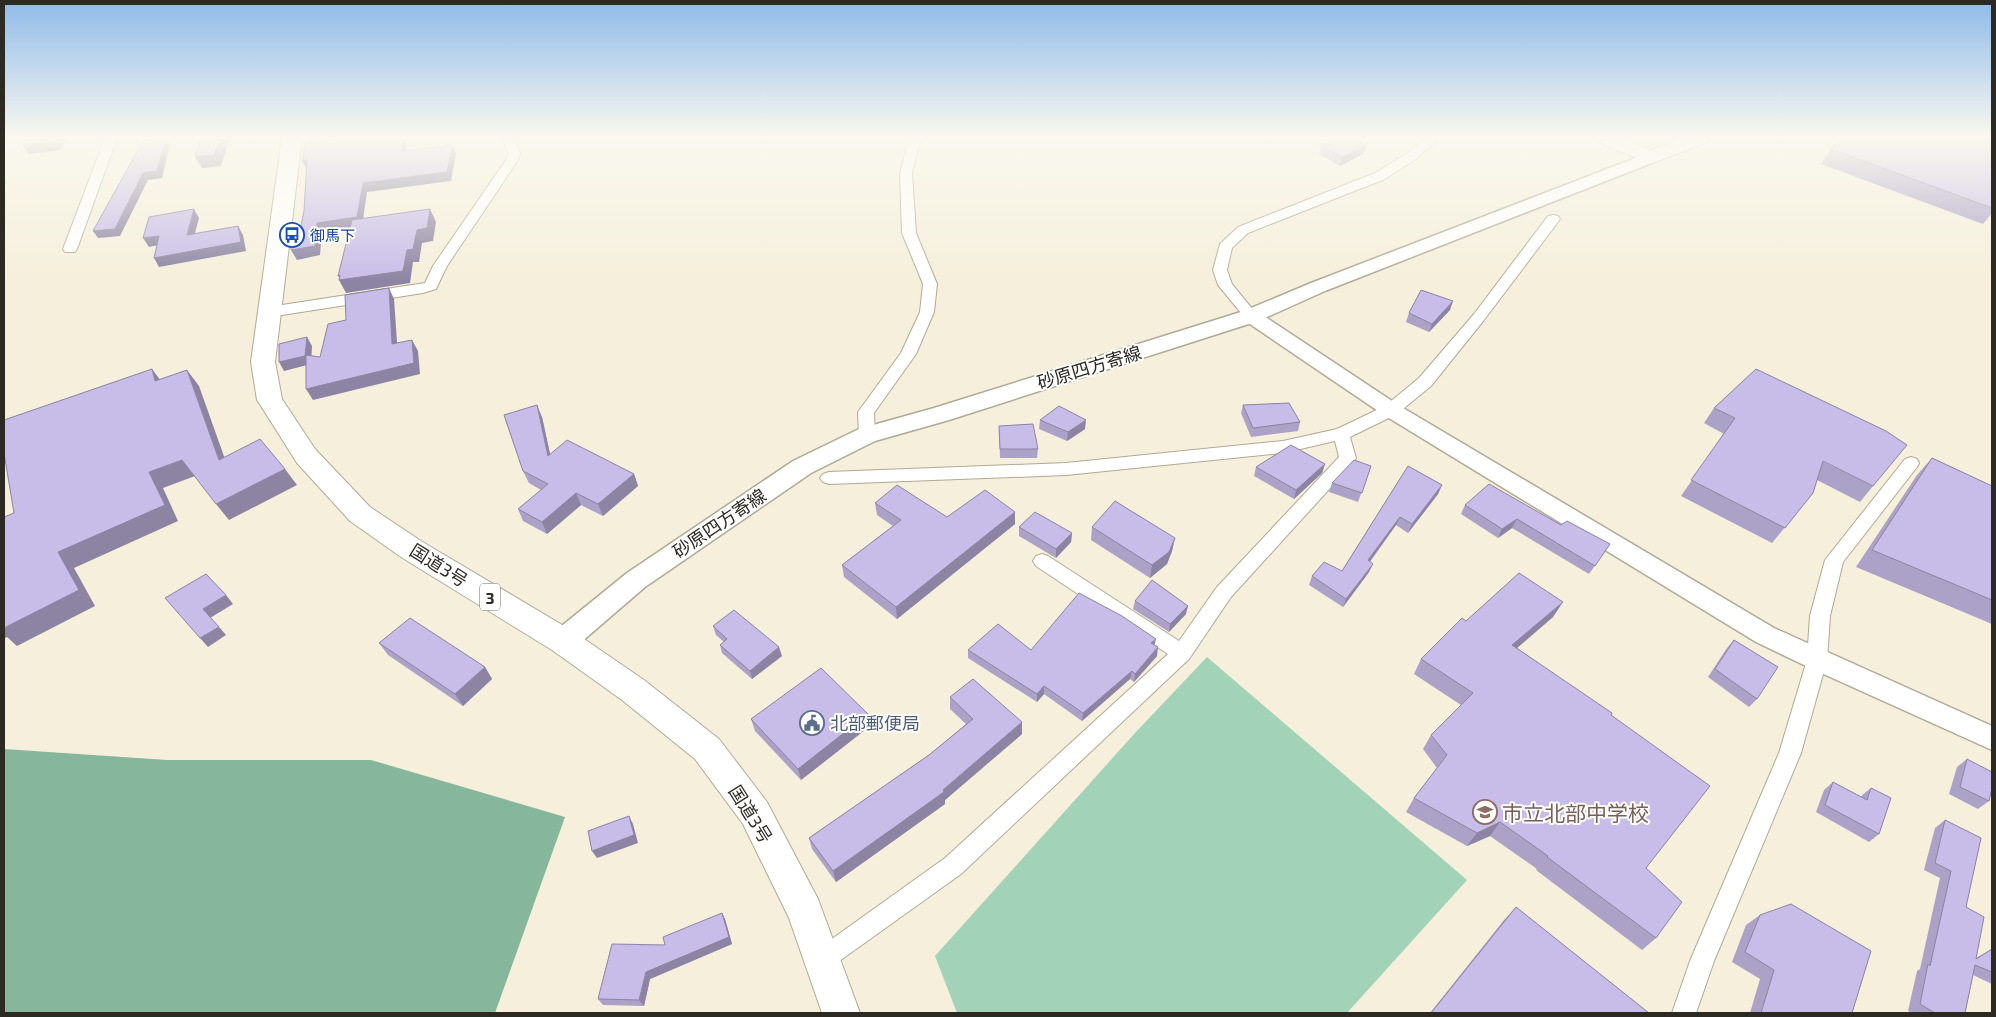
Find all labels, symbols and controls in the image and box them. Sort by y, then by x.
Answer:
bus stop icon: 御馬下 [279,222,305,248]
place label: 御馬下 [310,226,355,244]
street label: 砂原四方寄線 [1034,341,1144,393]
street label: 砂原四方寄線 [668,484,770,562]
street label: 国道3号 [406,539,472,591]
road number: 3 [480,584,500,610]
public building icon: 北部郵便局 [799,710,825,736]
place label: 北部郵便局 [830,712,920,734]
street label: 国道3号 [725,781,777,847]
school or university icon: 市立北部中学校 [1472,799,1498,825]
place label: 市立北部中学校 [1502,800,1649,825]

